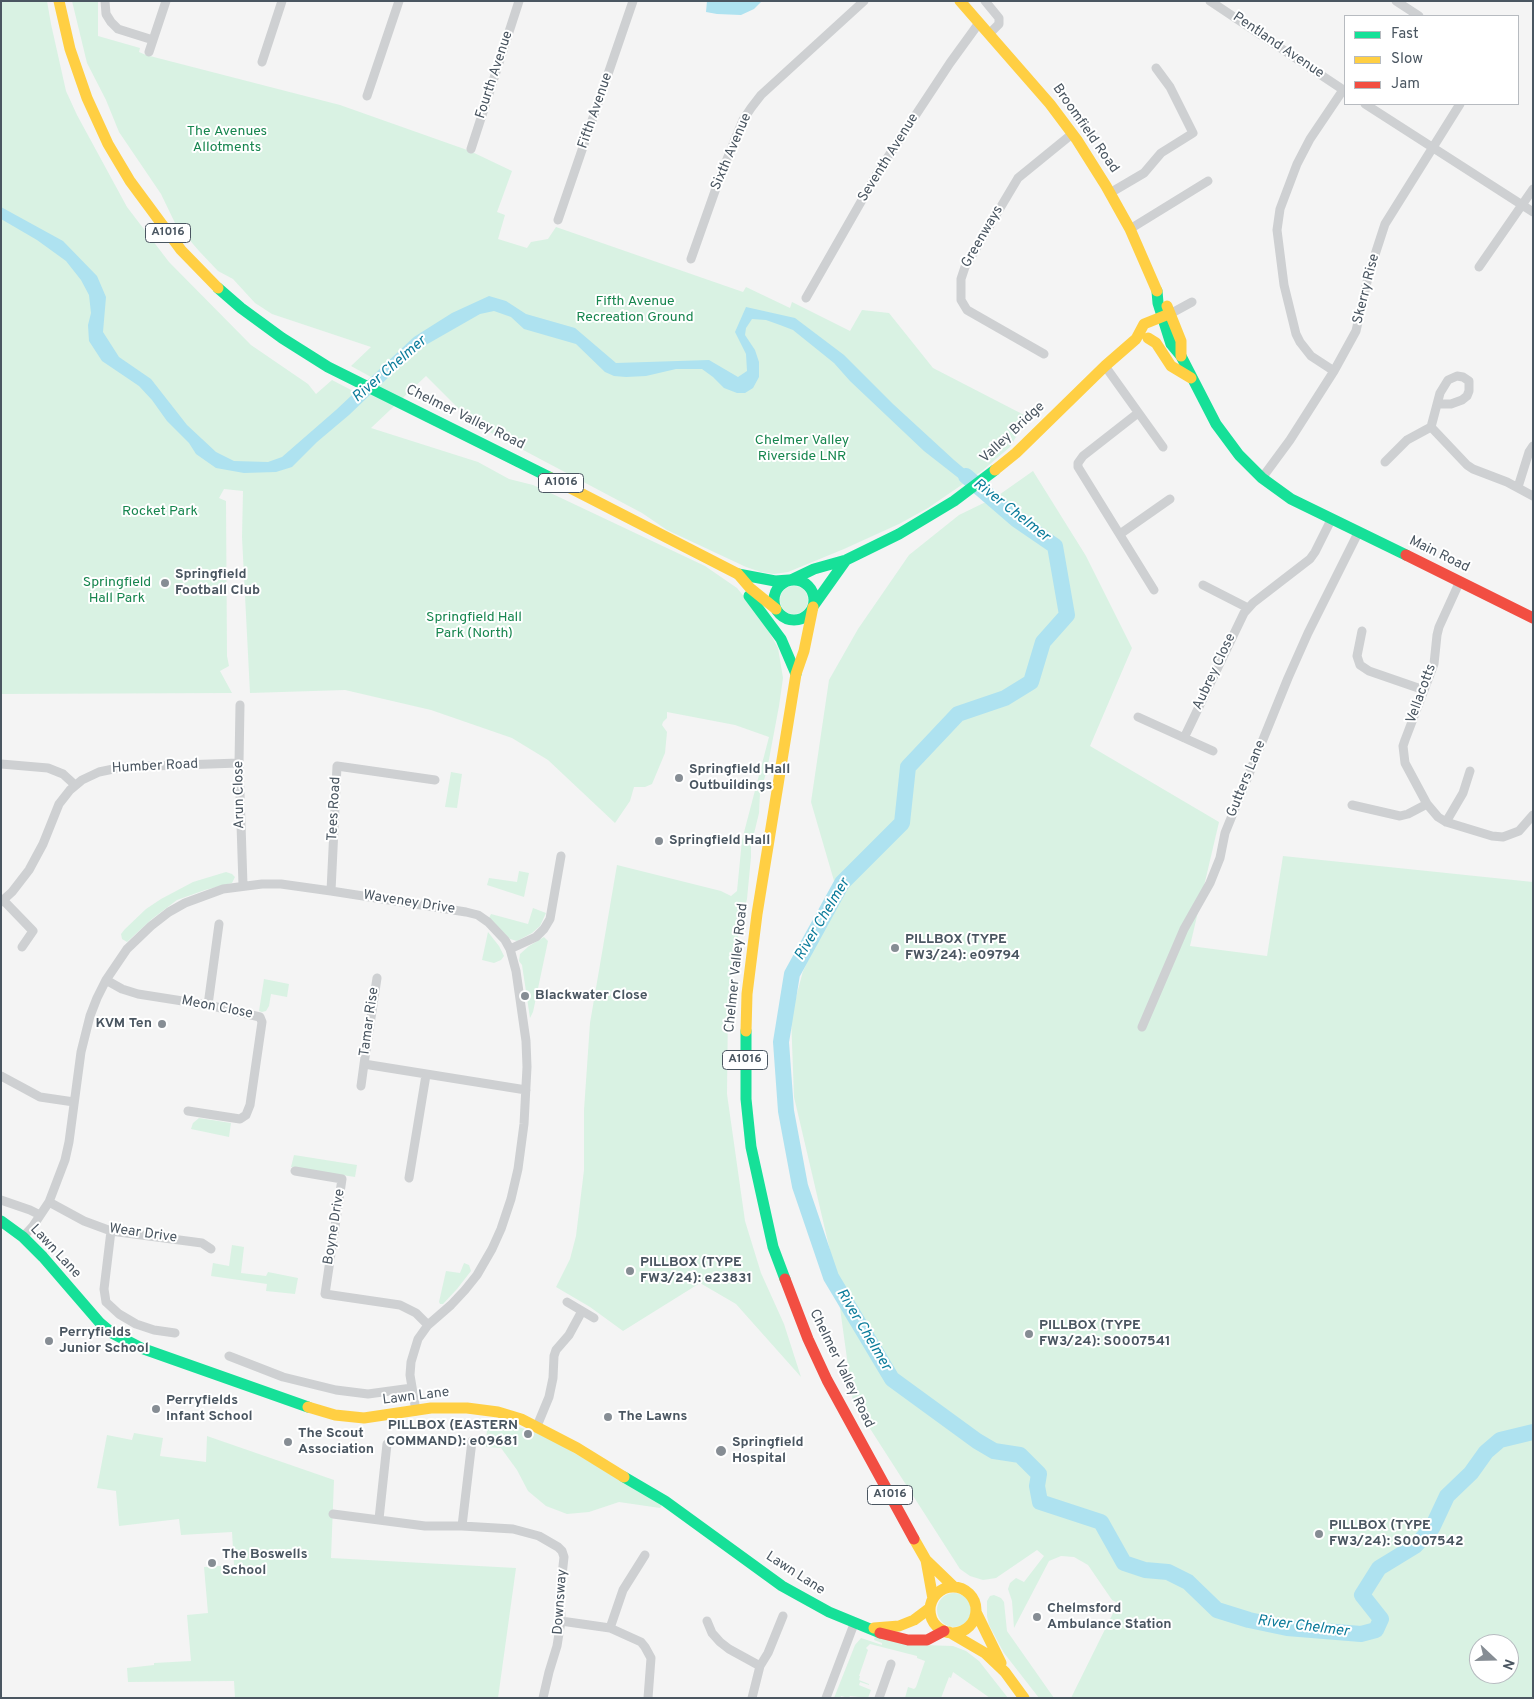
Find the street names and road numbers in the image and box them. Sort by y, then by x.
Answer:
street label: Pentland Avenue [1229,9,1327,83]
street label: Fourth Avenue [473,29,517,121]
street label: Fifth Avenue [575,71,617,151]
street label: Broomfield Road [1048,81,1122,177]
street label: Sixth Avenue [708,111,756,193]
street label: Seventh Avenue [855,111,923,205]
street label: Greenways [959,203,1007,271]
road number: A1016 [146,224,190,242]
street label: Skerry Rise [1350,252,1384,326]
street label: Chelmer Valley Road [403,382,527,454]
street label: Valley Bridge [977,399,1049,467]
road number: A1016 [538,473,584,492]
street label: Main Road [1406,533,1472,577]
street label: Aubrey Close [1190,631,1240,713]
street label: Vellacotts [1404,662,1440,726]
street label: Gutters Lane [1224,738,1270,820]
street label: Humber Road [111,756,199,778]
street label: Arun Close [231,761,249,829]
street label: Tees Road [325,776,345,842]
street label: Waveney Drive [362,887,456,919]
street label: Chelmer Valley Road [722,902,752,1034]
street label: Tamar Rise [357,986,383,1058]
street label: Meon Close [180,993,254,1023]
road number: A1016 [722,1050,768,1070]
street label: Boyne Drive [321,1188,349,1266]
street label: Wear Drive [108,1221,178,1247]
street label: Lawn Lane [26,1222,84,1282]
street label: Chelmer Valley Road [805,1307,877,1431]
street label: Lawn Lane [382,1385,450,1409]
road number: A1016 [868,1486,912,1504]
street label: Lawn Lane [762,1549,828,1599]
street label: Downsway [550,1568,572,1636]

